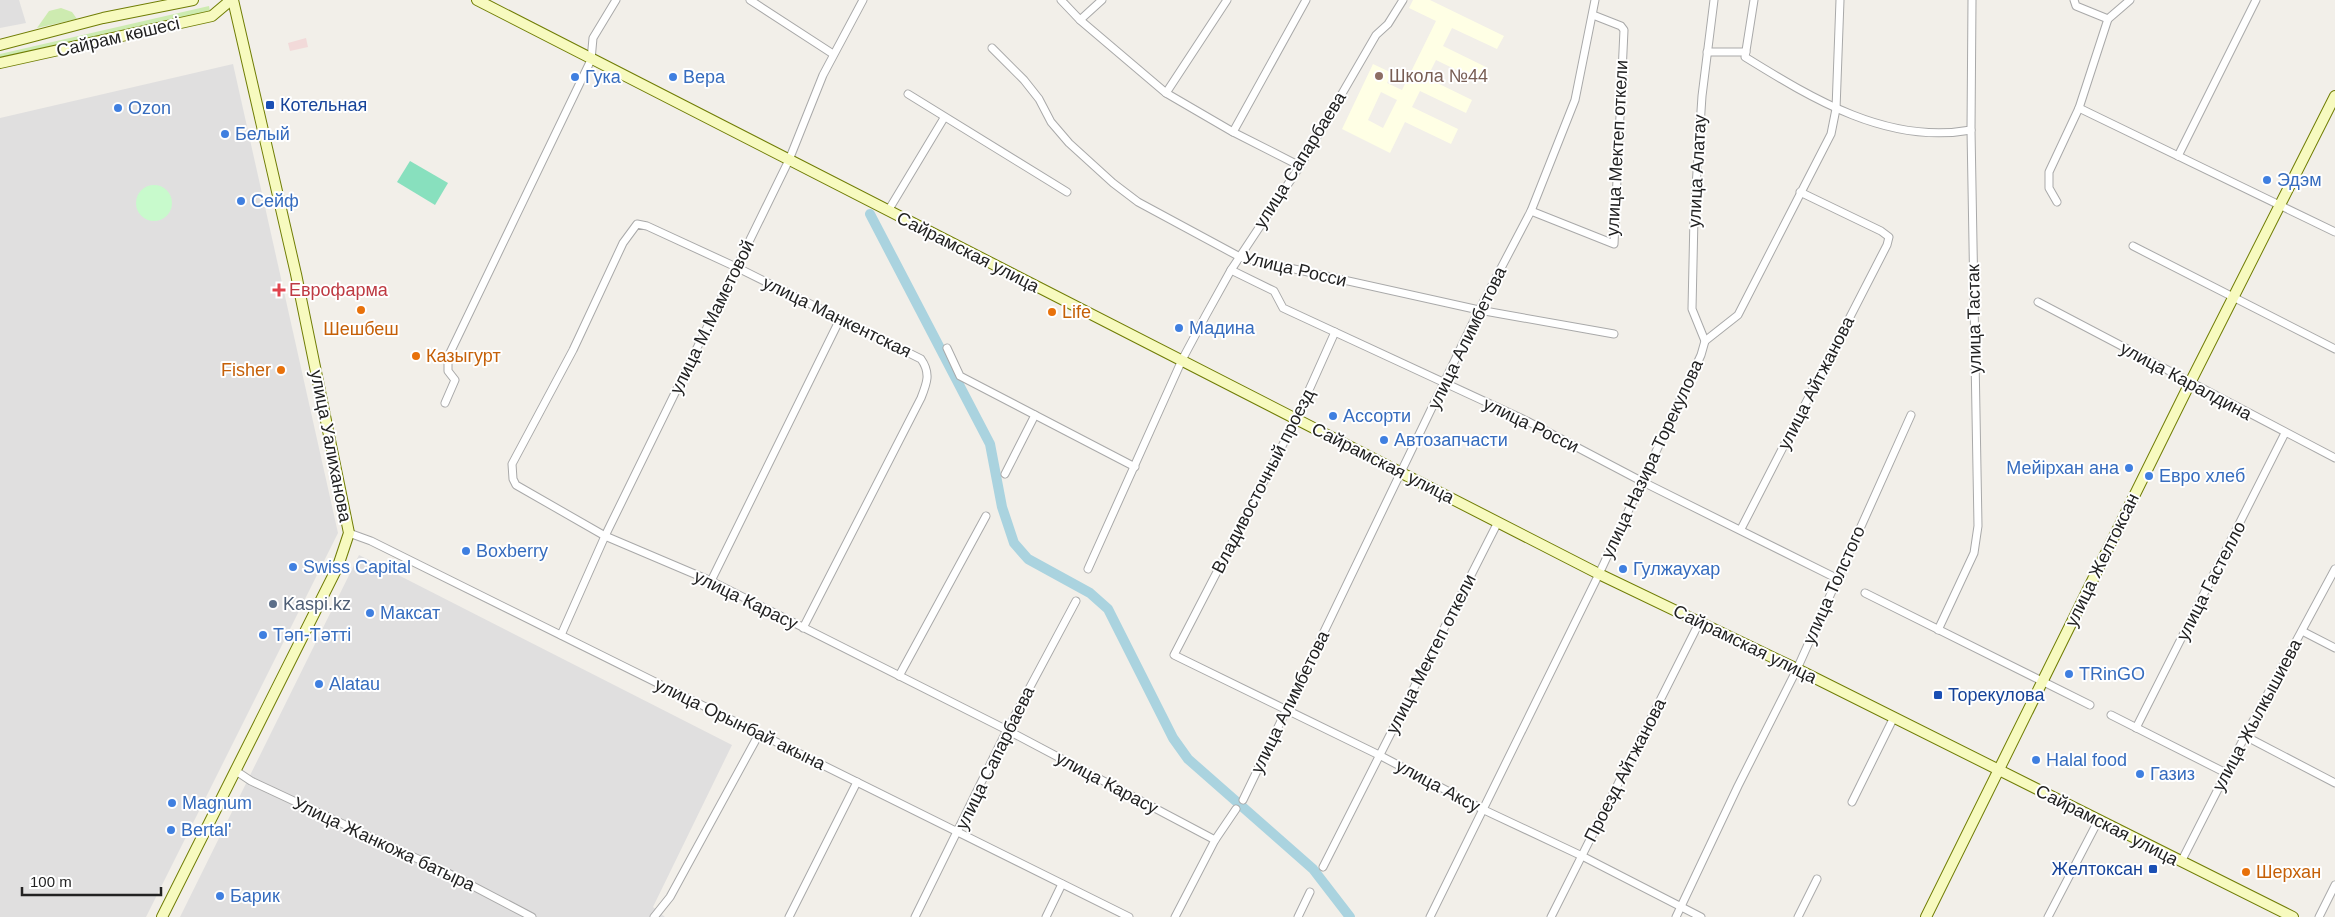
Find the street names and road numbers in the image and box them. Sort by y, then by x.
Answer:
street label: Сайрам көшесі [54,13,182,61]
street label: улица Мектеп откели [1602,59,1632,237]
street label: улица Сапарбаева [1250,87,1351,232]
street label: улица Алатау [1684,114,1710,228]
street label: Сайрамская улица [893,207,1043,297]
street label: улица М.Маметовой [666,237,758,397]
street label: Улица Росси [1241,247,1349,291]
street label: улица Алимбетова [1424,263,1511,413]
street label: улица Тастак [1963,264,1985,374]
street label: улица Манкентская [759,272,915,362]
street label: улица Айтжанова [1774,312,1859,453]
street label: улица Каралдина [2117,338,2256,425]
street label: улица Назира Торекулова [1597,356,1707,562]
street label: улица Уалиханова [306,368,356,525]
street label: Владивосточный проезд [1208,385,1318,576]
street label: улица Росси [1480,393,1582,457]
street label: Сайрамская улица [1308,418,1458,508]
street label: улица Желтоксан [2061,490,2143,630]
street label: улица Гастелло [2172,518,2250,644]
street label: улица Толстого [1799,523,1869,647]
street label: улица Карасу [691,566,801,634]
street label: улица Мектеп откели [1382,571,1480,737]
street label: Сайрамская улица [1670,601,1821,688]
street label: улица Алимбетова [1247,627,1334,777]
street label: улица Жылкышиева [2208,635,2306,794]
street label: улица Орынбай акына [652,674,829,774]
street label: улица Сапарбаева [952,682,1039,833]
street label: Проезд Айтжанова [1580,694,1670,845]
street label: улица Карасу [1052,748,1162,818]
street label: улица Аксу [1392,755,1484,817]
street label: Сайрамская улица [2032,780,2182,870]
street label: Улица Жанкожа батыра [290,793,479,895]

